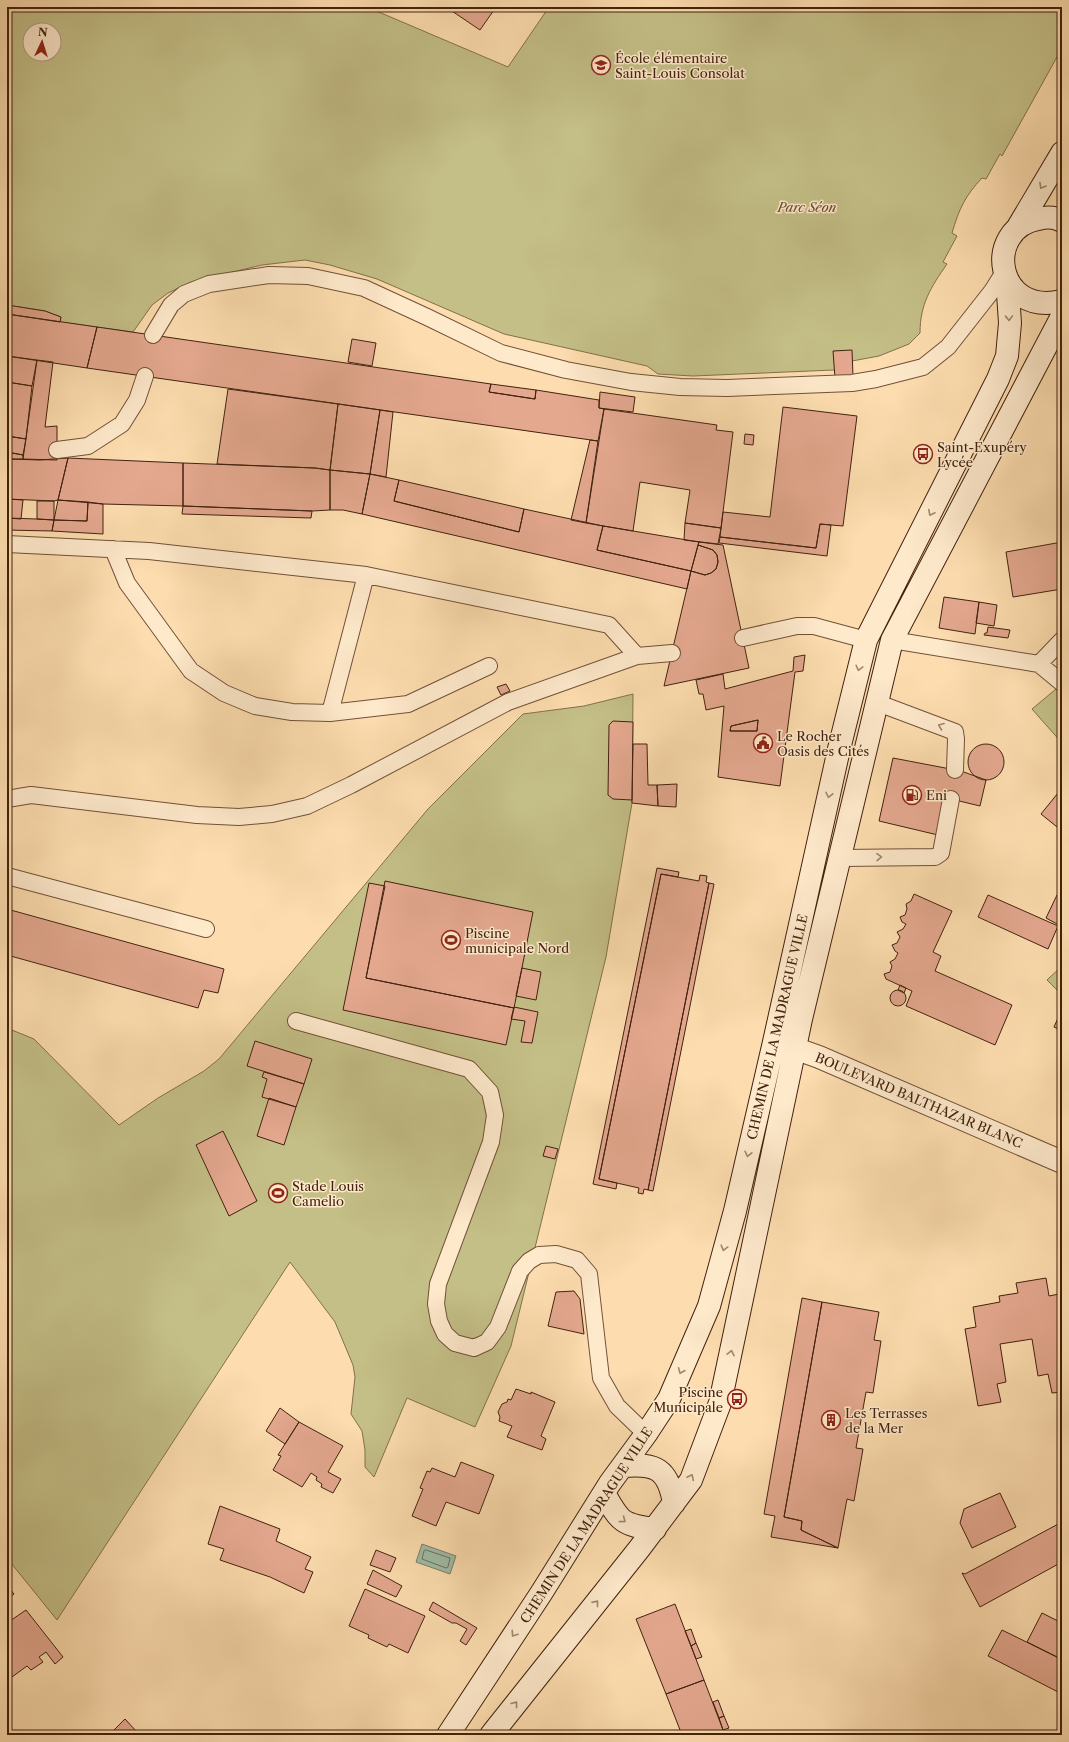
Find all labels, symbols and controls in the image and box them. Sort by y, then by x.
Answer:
north arrow [22,22,62,62]
text: N [37,25,48,39]
place label: École élémentaire Saint-Louis Consolat [615,50,745,81]
school or university icon: École élémentaire Saint-Louis Consolat [590,54,612,76]
one-way arrow [1040,182,1047,189]
park label: Parc Séon [777,199,837,215]
one-way arrow [1005,315,1013,321]
place label: Saint-Exupéry Lycée [937,439,1027,470]
bus stop icon: Saint-Exupéry Lycée [912,443,934,465]
one-way arrow [928,508,936,516]
one-way arrow [856,665,864,672]
one-way arrow [937,723,944,731]
place label: Le Rocher Oasis des Cités [777,728,870,759]
public building icon: Le Rocher Oasis des Cités [752,732,774,754]
fuel station icon: Eni [901,784,923,806]
place label: Eni [926,787,947,803]
one-way arrow [825,791,833,798]
one-way arrow [876,853,882,861]
street label: CHEMIN DE LA MADRAGUE VILLE [743,913,811,1141]
place label: Piscine municipale Nord [465,925,569,956]
sports icon: Piscine municipale Nord [440,929,462,951]
street label: BOULEVARD BALTHAZAR BLANC [813,1049,1025,1151]
one-way arrow [745,1150,753,1157]
place label: Stade Louis Camelio [292,1178,364,1209]
sports icon: Stade Louis Camelio [267,1182,289,1204]
one-way arrow [720,1245,729,1252]
one-way arrow [726,1350,734,1357]
one-way arrow [677,1367,685,1374]
place label: Piscine Municipale [653,1384,723,1415]
bus stop icon: Piscine Municipale [726,1388,748,1410]
place label: Les Terrasses de la Mer [845,1405,928,1436]
building icon: Les Terrasses de la Mer [820,1409,842,1431]
street label: CHEMIN DE LA MADRAGUE VILLE [516,1424,656,1626]
one-way arrow [686,1473,694,1481]
one-way arrow [619,1515,626,1522]
one-way arrow [592,1600,599,1607]
one-way arrow [512,1630,519,1637]
one-way arrow [510,1702,517,1709]

